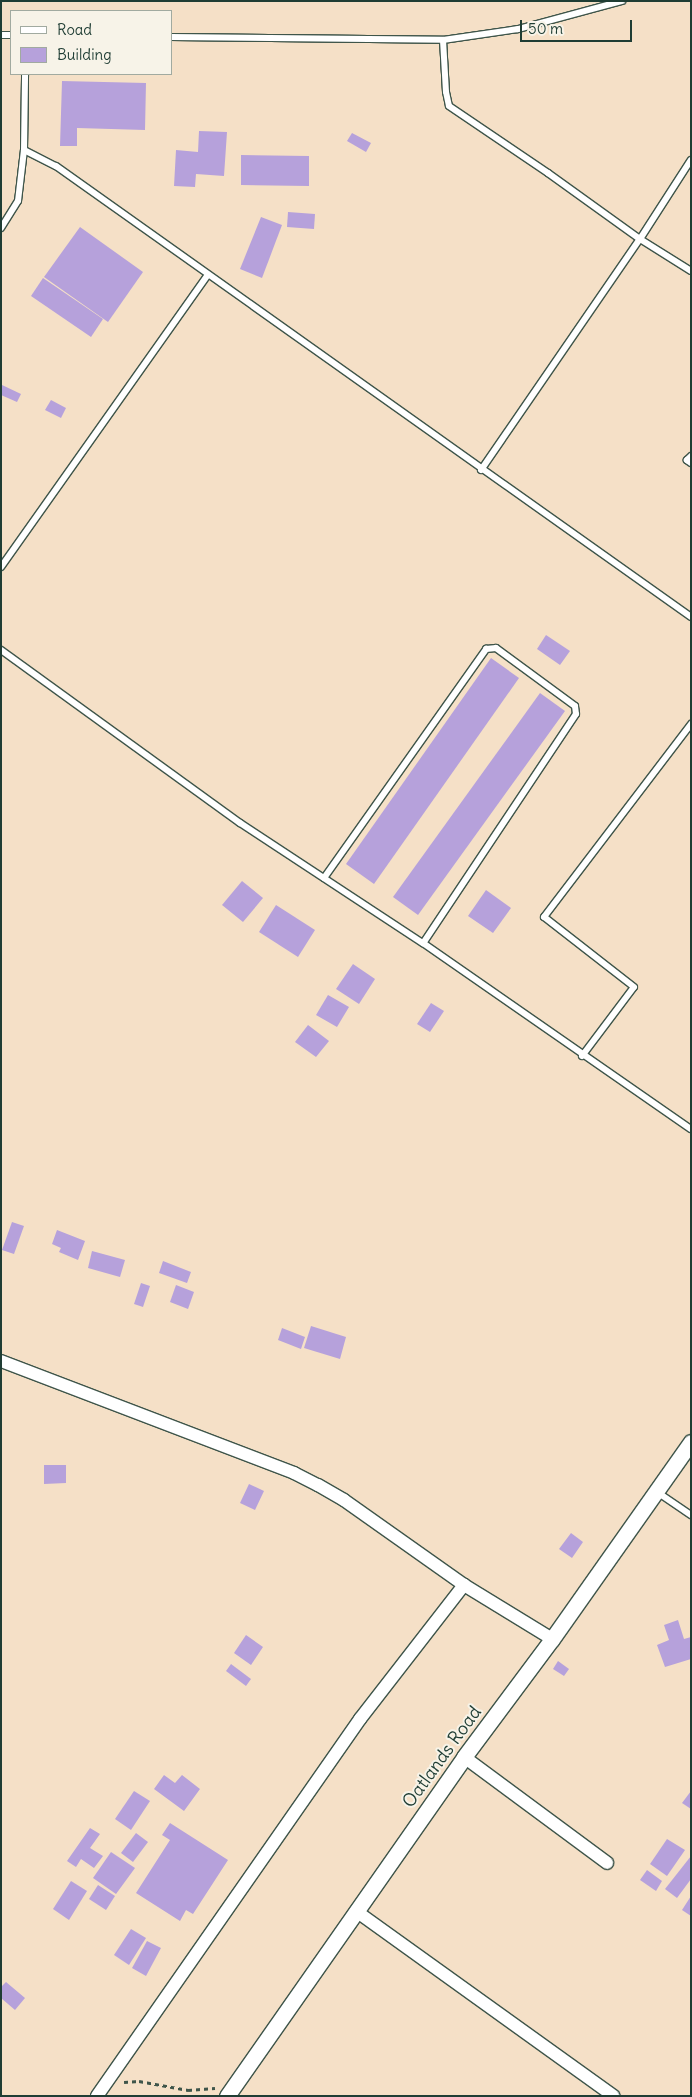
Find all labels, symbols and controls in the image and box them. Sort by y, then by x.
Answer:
legend [10,10,172,75]
scale bar [522,10,634,42]
text: 50 m [528,19,563,38]
text: Road [57,20,92,39]
text: Building [57,45,112,64]
street label: Oatlands Road [398,1702,486,1812]

